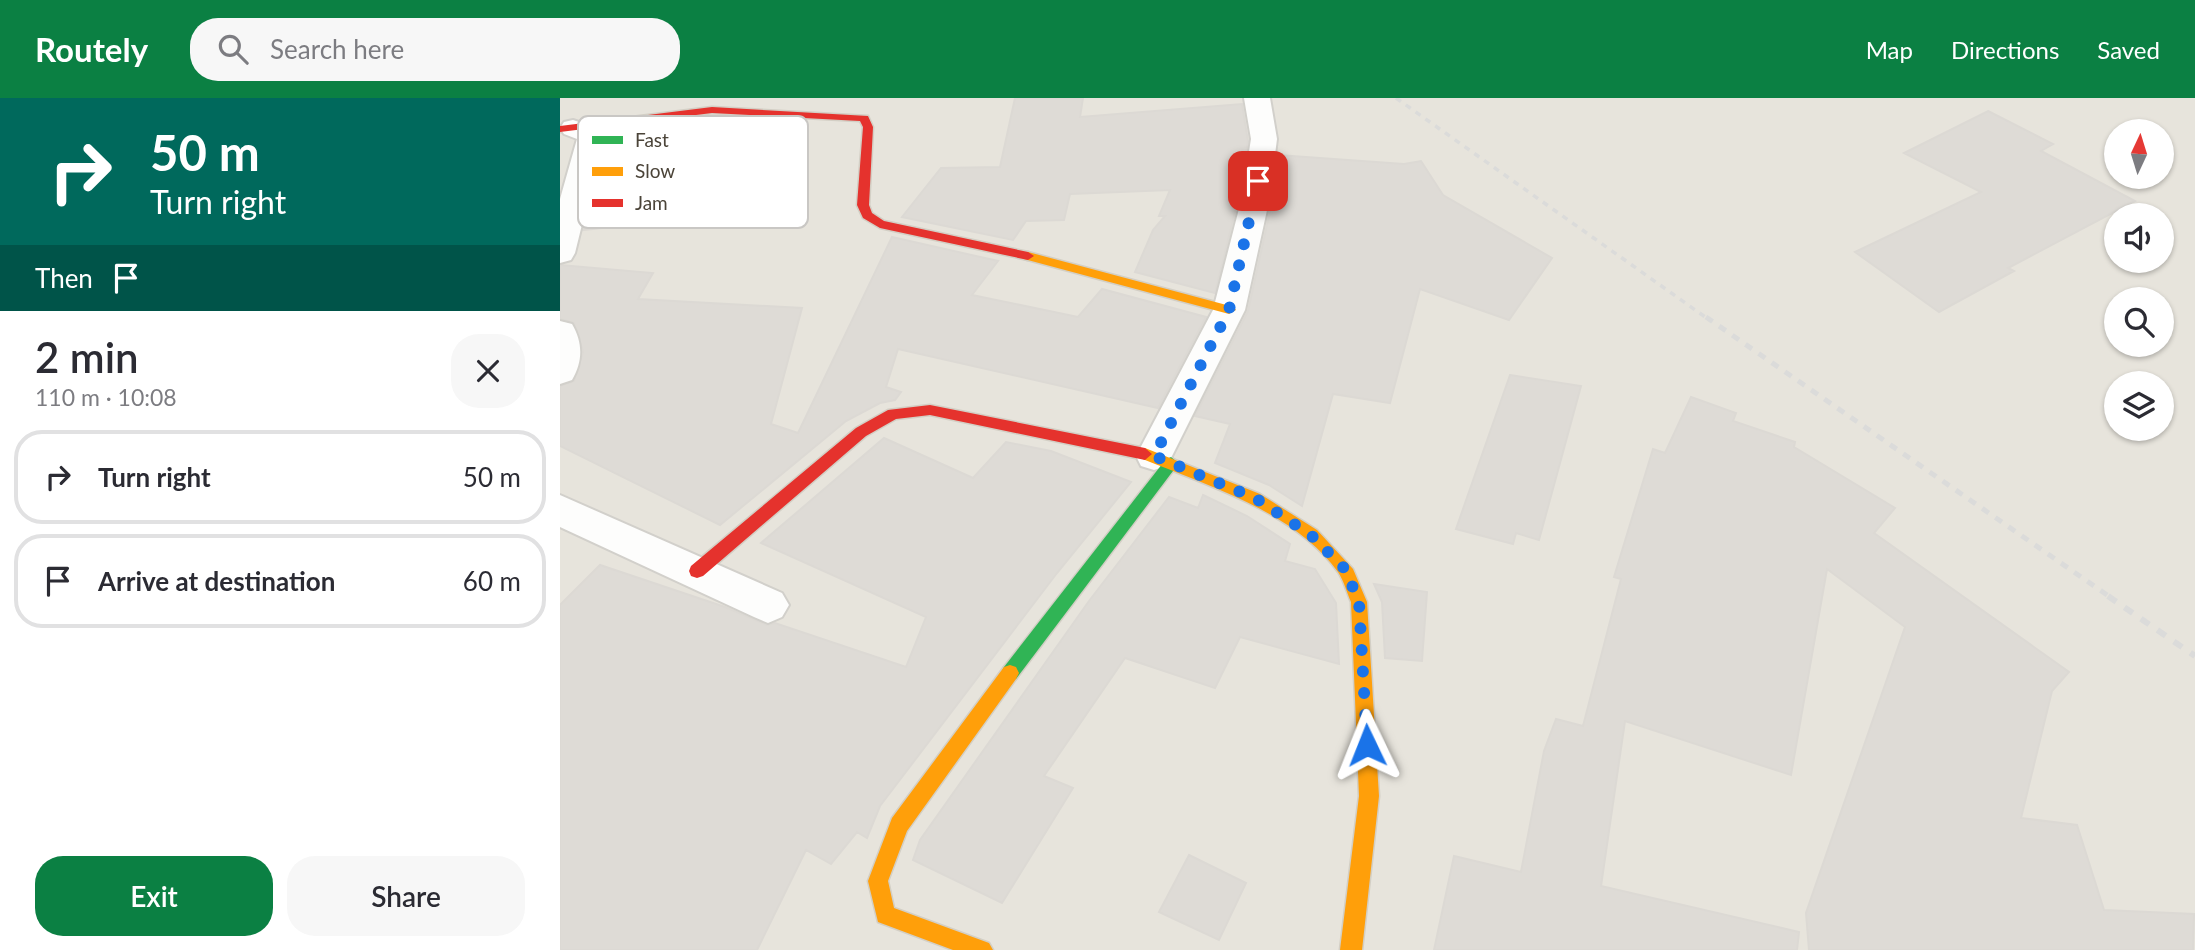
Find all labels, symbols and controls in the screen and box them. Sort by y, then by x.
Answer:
search box [190,18,680,81]
text: Routely [35,29,148,69]
icon: search [214,30,252,68]
text: Search here [270,33,404,65]
text: Map [1866,35,1913,64]
text: Directions [1951,35,2059,64]
text: Saved [2097,35,2160,64]
legend [578,116,808,228]
north arrow [2104,119,2174,189]
map controls [2104,119,2174,441]
text: 50 m [150,123,260,181]
icon: right [35,126,126,217]
text: Fast [635,128,669,151]
pin [1228,151,1288,211]
text: Slow [635,159,675,182]
icon: arrive [1239,162,1277,200]
text: Turn right [150,182,286,221]
text: Jam [635,191,668,214]
button: sound [2104,203,2174,273]
icon: arrive [107,259,145,297]
text: Then [35,262,93,294]
button: search [2104,287,2174,357]
text: 2 min [35,332,139,382]
button: close [451,334,525,408]
button: layers [2104,371,2174,441]
text: 110 m · 10:08 [35,383,177,411]
icon: right [39,458,77,496]
text: Turn right [98,461,211,493]
text: 50 m [463,461,521,493]
icon: arrive [39,562,77,600]
text: Arrive at destination [98,565,335,597]
text: 60 m [463,565,521,597]
position arrow [1330,708,1404,782]
button: Exit [35,856,273,936]
button: Share [287,856,525,936]

